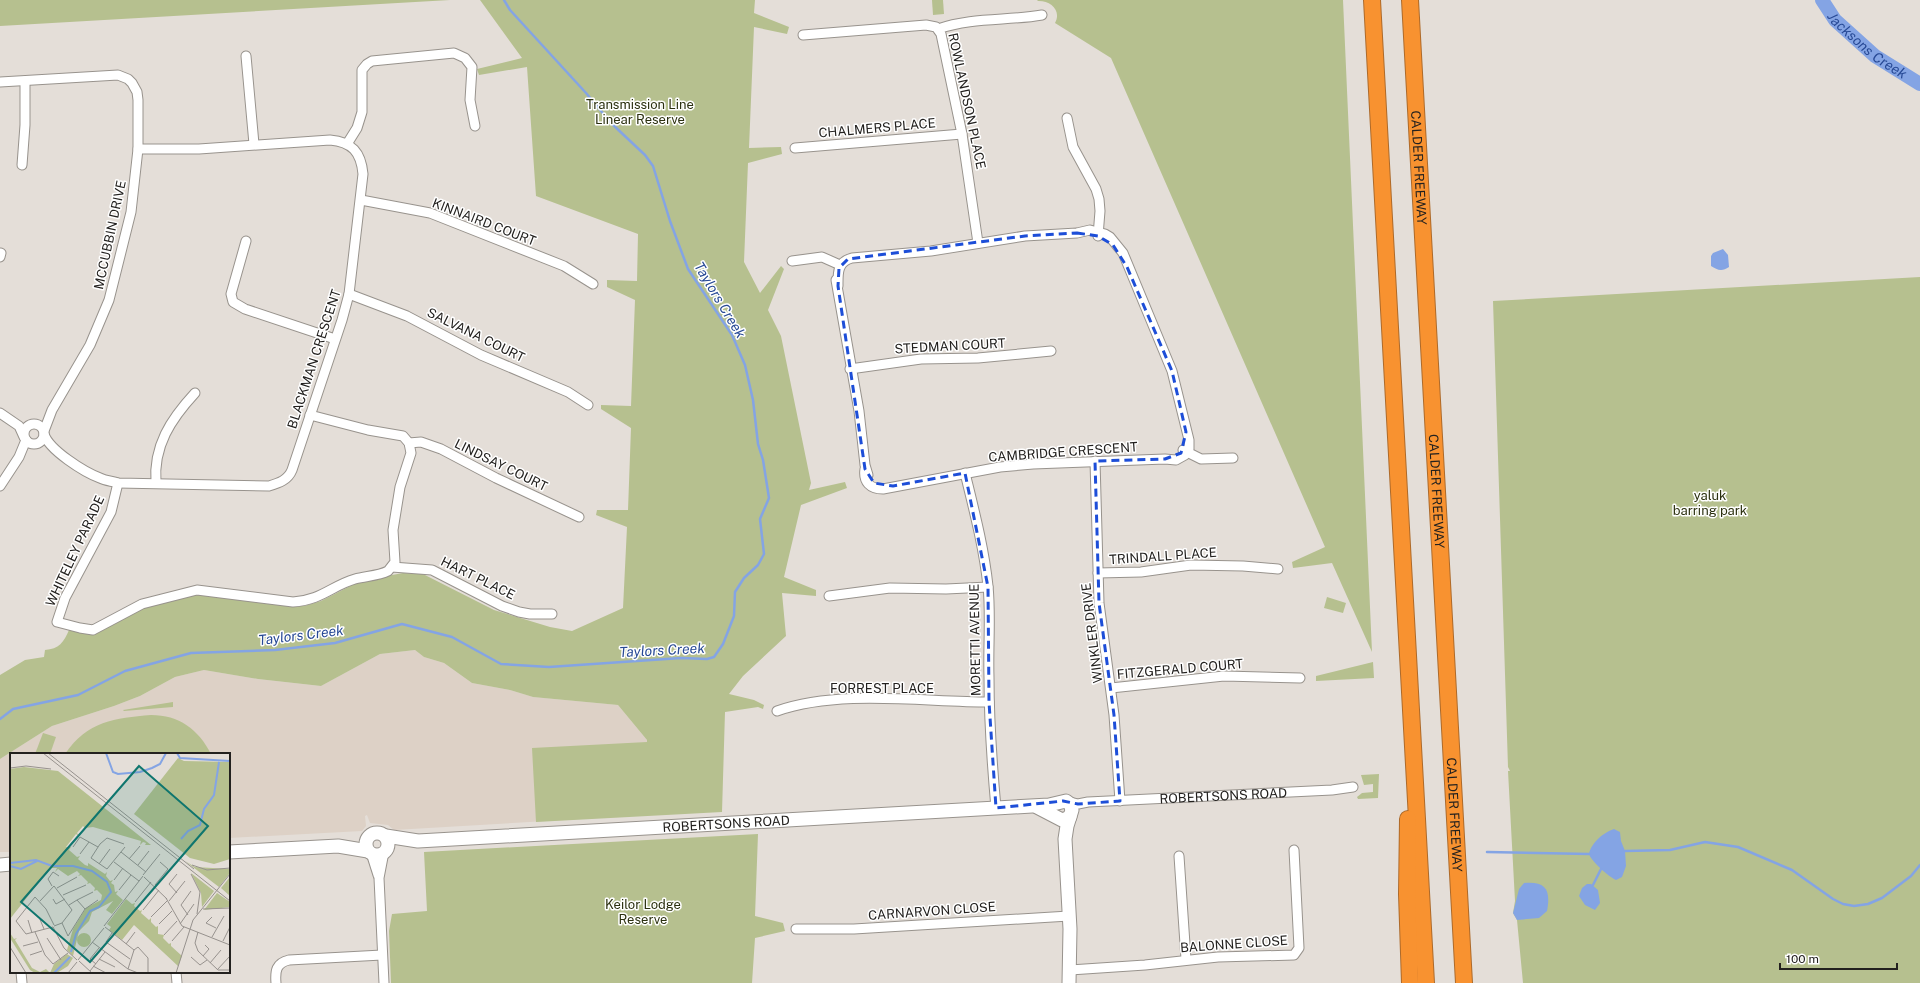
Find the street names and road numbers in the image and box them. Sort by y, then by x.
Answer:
street label: ROWLANDSON PLACE [945,32,989,170]
street label: CALDER FREEWAY [1409,110,1430,225]
street label: CHALMERS PLACE [818,115,936,141]
street label: MCCUBBIN DRIVE [91,179,129,291]
street label: KINNAIRD COURT [430,195,538,249]
street label: BLACKMAN CRESCENT [284,287,344,431]
street label: SALVANA COURT [425,305,528,365]
street label: STEDMAN COURT [894,336,1006,356]
street label: CALDER FREEWAY [1426,434,1448,549]
street label: LINDSAY COURT [452,436,550,494]
street label: CAMBRIDGE CRESCENT [988,439,1138,465]
street label: WHITELEY PARADE [43,493,107,609]
street label: TRINDALL PLACE [1109,545,1217,567]
street label: HART PLACE [439,554,517,602]
street label: WINKLER DRIVE [1078,582,1106,684]
street label: MORETTI AVENUE [967,584,983,696]
street label: FITZGERALD COURT [1116,656,1244,682]
street label: FORREST PLACE [830,681,934,696]
street label: CALDER FREEWAY [1444,757,1465,872]
street label: ROBERTSONS ROAD [1159,785,1287,806]
street label: ROBERTSONS ROAD [662,812,790,835]
street label: CARNARVON CLOSE [868,899,996,923]
street label: BALONNE CLOSE [1180,933,1288,955]

